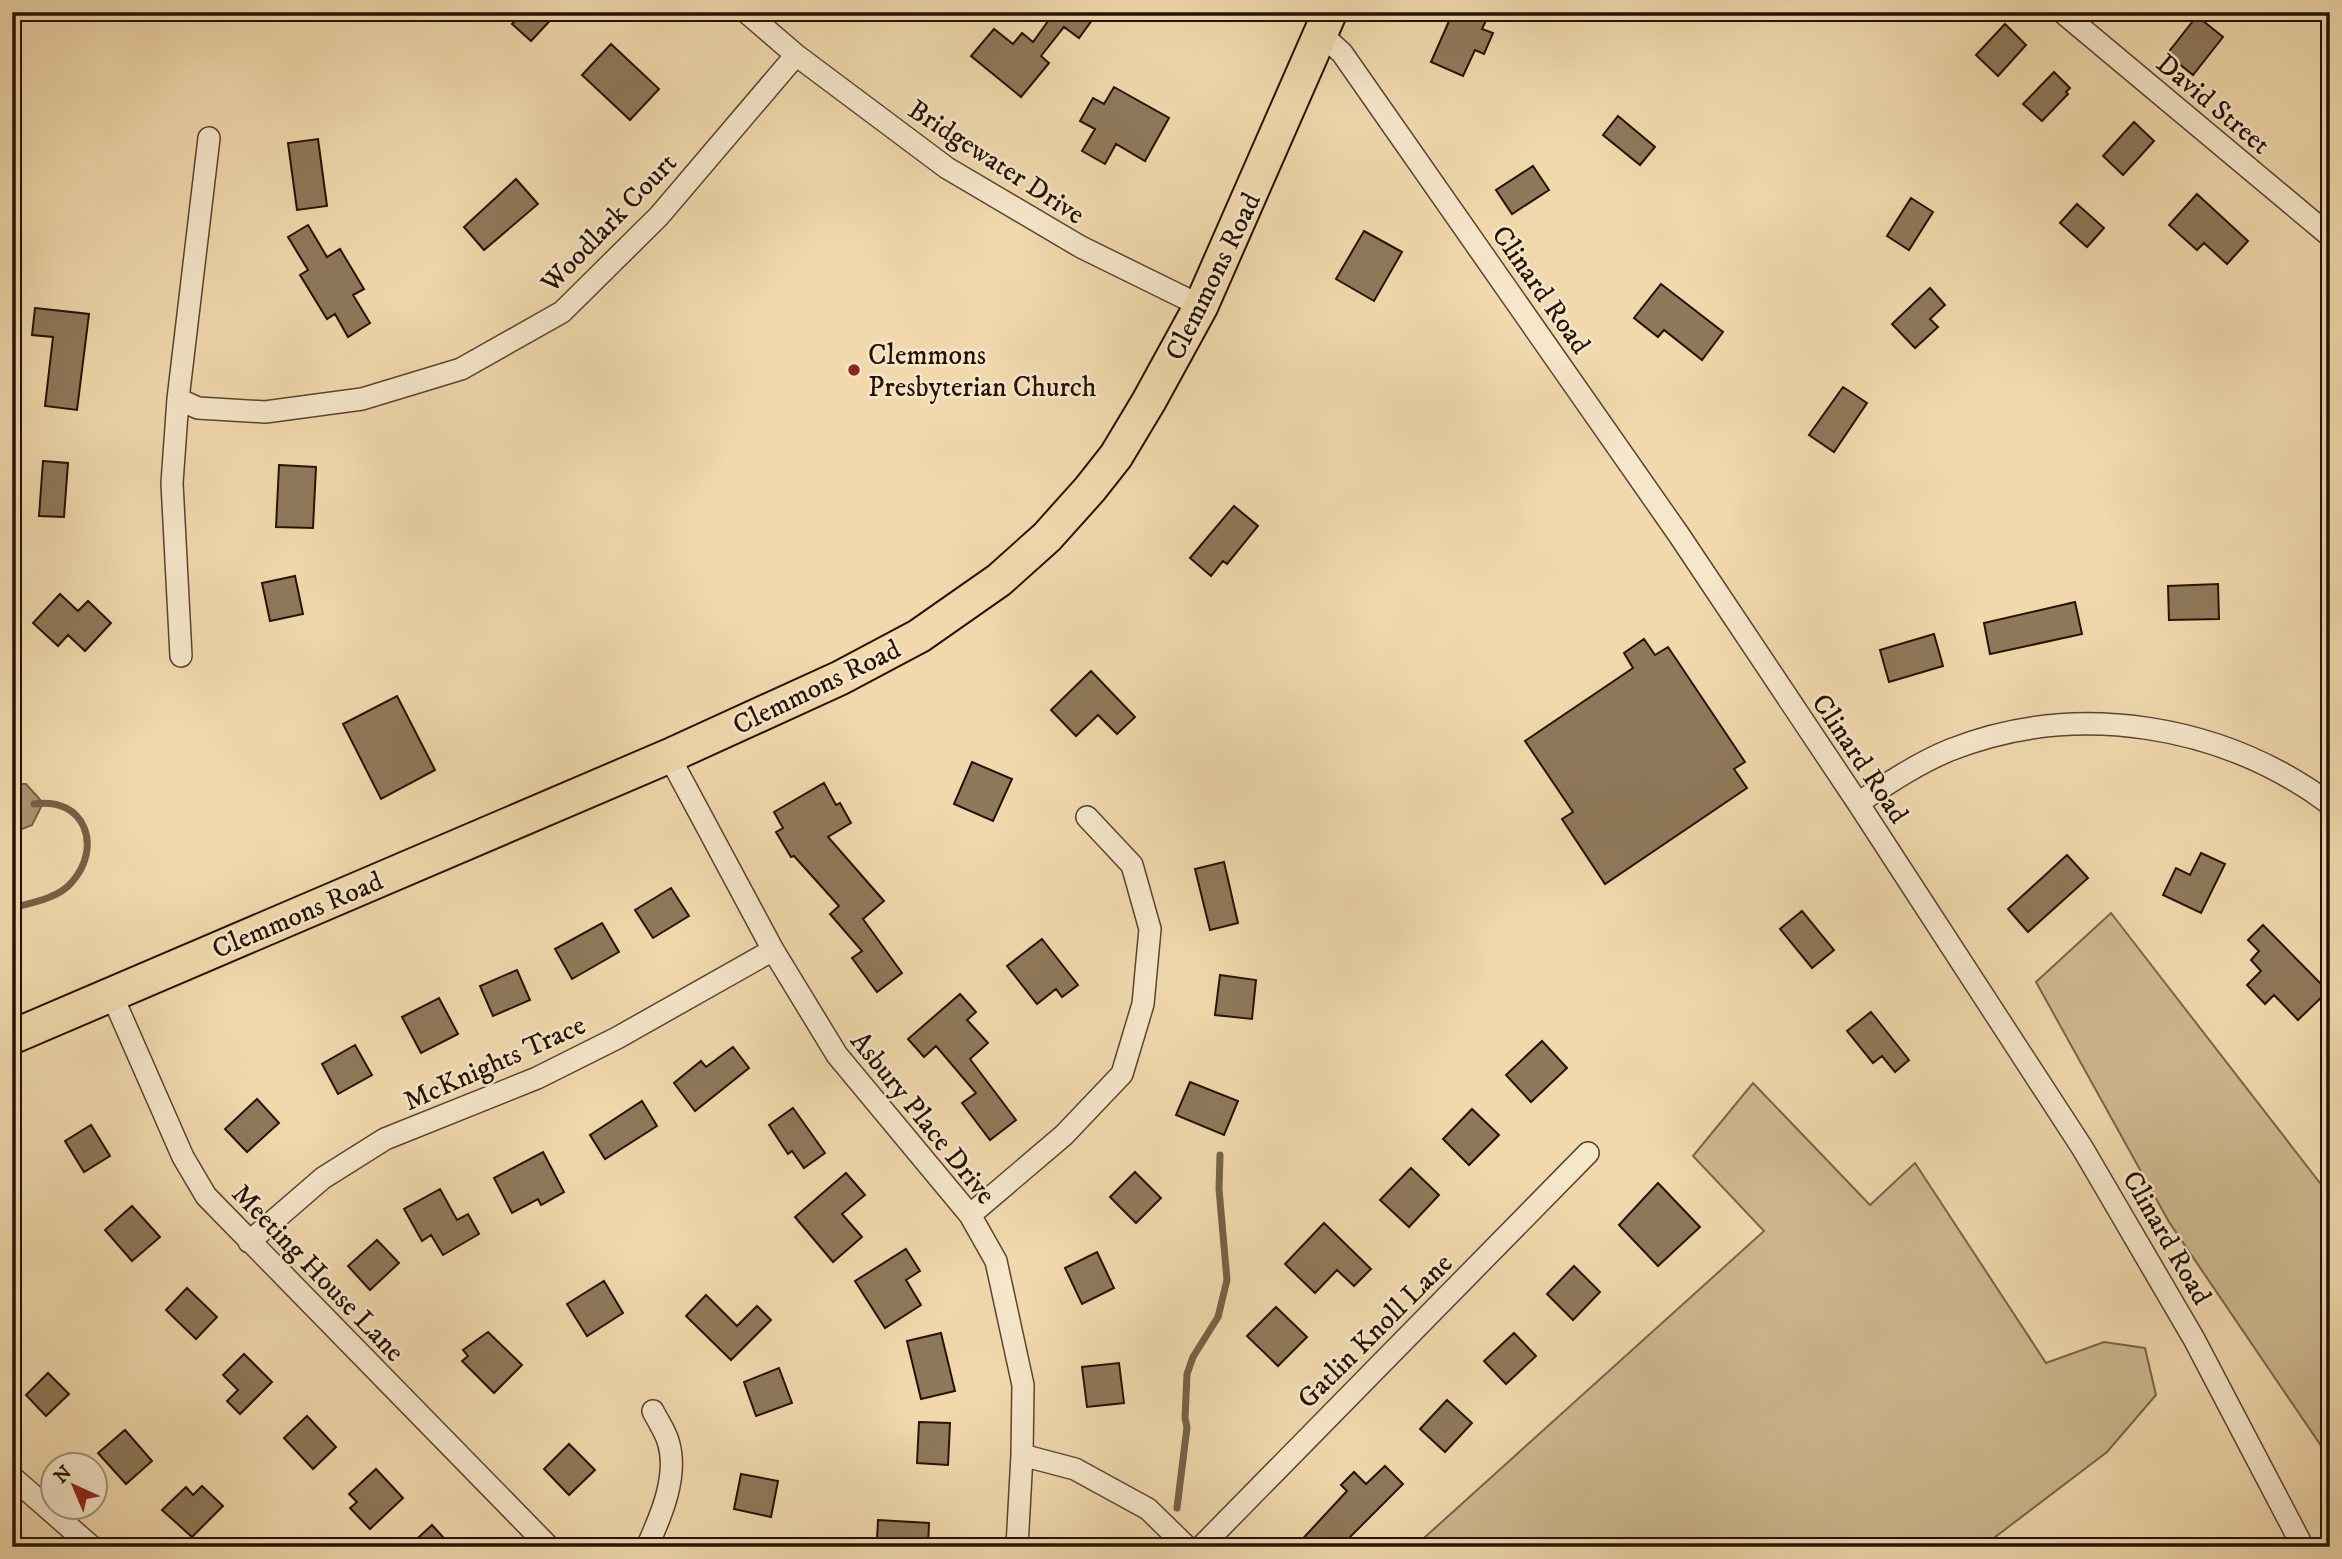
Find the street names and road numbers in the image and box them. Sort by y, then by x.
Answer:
street label: David Street [2149,46,2277,162]
street label: Bridgewater Drive [901,92,1091,232]
street label: Woodlark Court [533,146,685,301]
street label: Clemmons Road [1158,187,1269,366]
street label: Clinard Road [1484,219,1598,361]
street label: Clemmons Road [727,632,906,743]
street label: Clinard Road [1804,687,1916,830]
street label: Clemmons Road [207,864,388,967]
street label: McKnights Trace [398,1008,591,1119]
street label: Asbury Place Drive [843,1025,1003,1211]
street label: Clinard Road [2114,1164,2219,1311]
street label: Meeting House Lane [224,1177,412,1369]
street label: Gatlin Knoll Lane [1290,1246,1460,1416]

